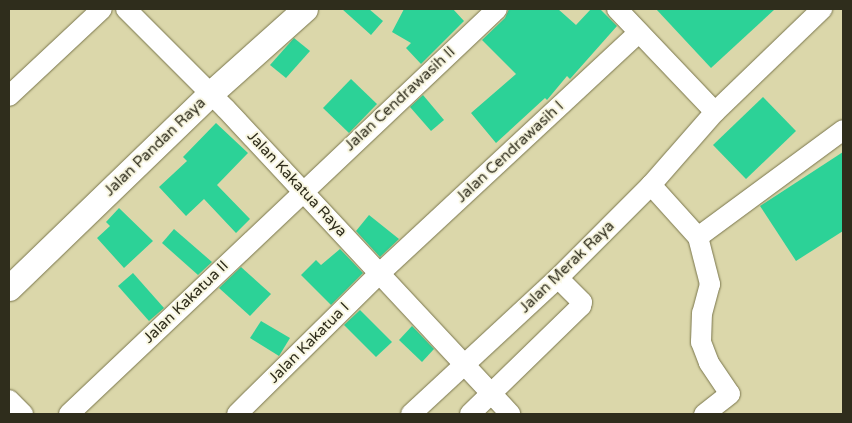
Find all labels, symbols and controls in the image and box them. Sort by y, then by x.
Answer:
street label: Jalan Cendrawasih II [341,43,459,155]
street label: Jalan Pandan Raya [100,94,210,200]
street label: Jalan Cendrawasih I [453,98,567,206]
street label: Jalan Kakatua Raya [243,127,351,241]
street label: Jalan Merak Raya [516,217,618,317]
street label: Jalan Kakatua II [140,257,232,347]
street label: Jalan Kakatua I [265,299,353,387]

